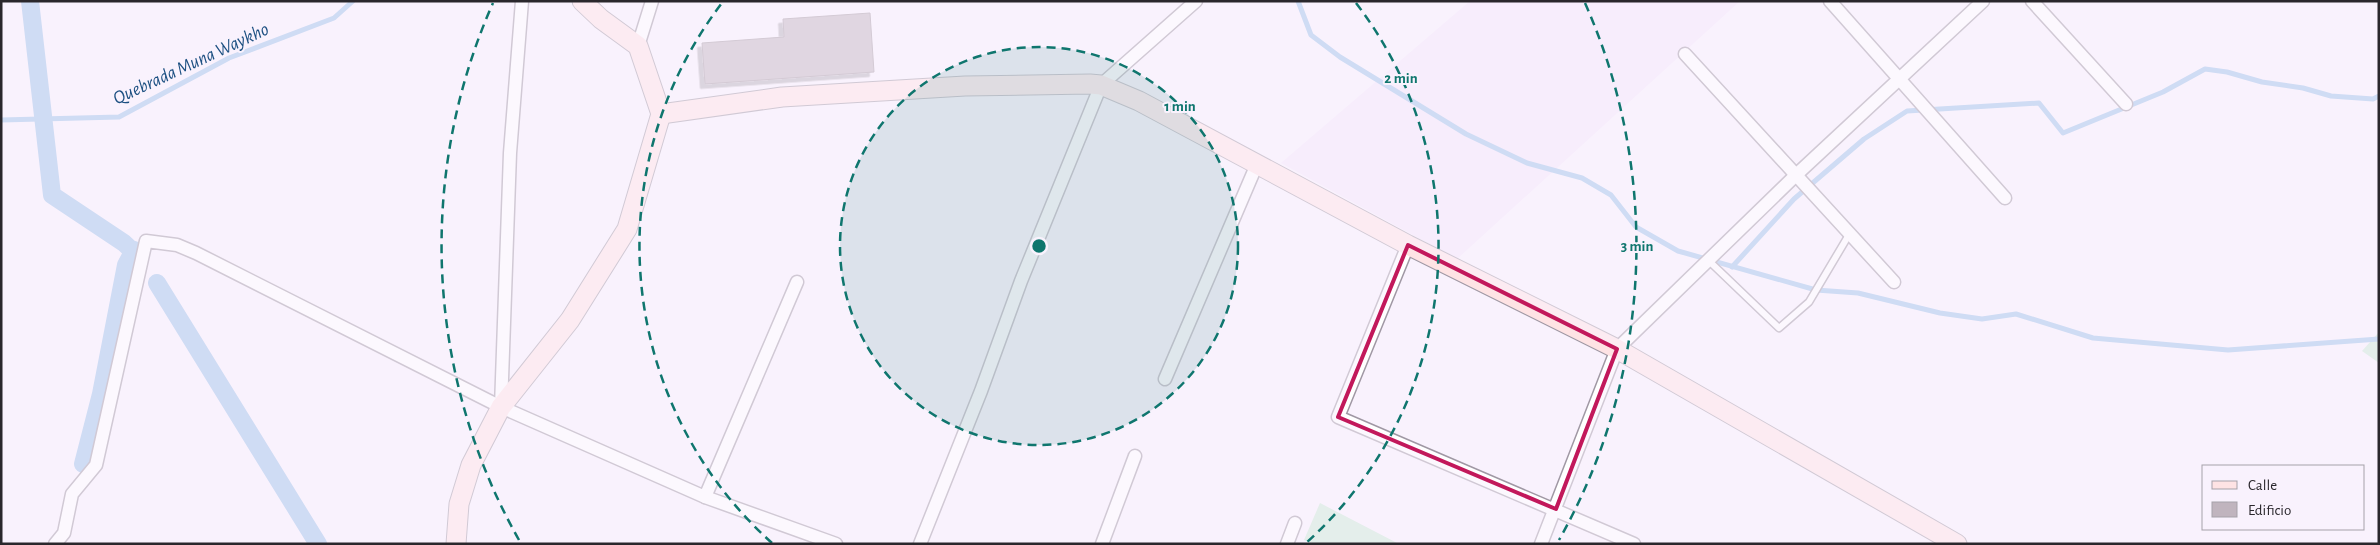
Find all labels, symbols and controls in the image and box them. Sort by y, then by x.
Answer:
water label: Quebrada Muna Waykho [110,20,272,108]
text: 2 min [1384,71,1418,86]
text: 1 min [1164,99,1196,114]
centre of rings [1030,237,1048,255]
text: 3 min [1621,239,1653,254]
legend [2202,465,2365,530]
text: Calle [2248,478,2277,493]
text: Edificio [2248,503,2291,518]

